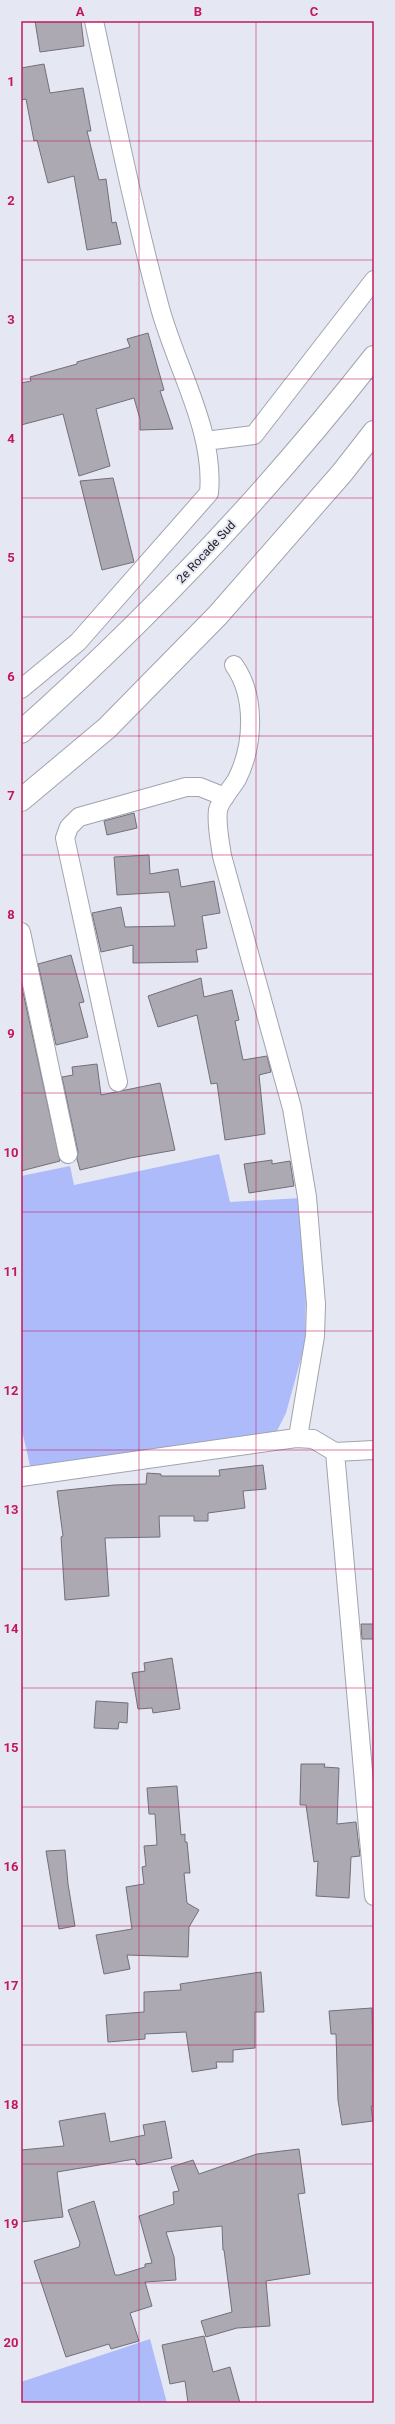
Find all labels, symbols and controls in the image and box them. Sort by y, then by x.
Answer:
text: A [76,4,85,19]
text: B [194,4,202,19]
text: C [310,4,319,19]
text: 1 [7,74,15,89]
text: 2 [7,193,15,208]
text: 3 [7,312,15,327]
text: 4 [7,431,15,446]
street label: 2e Rocade Sud [174,518,238,586]
text: 5 [7,550,15,565]
text: 6 [7,669,15,684]
text: 7 [7,788,15,803]
text: 8 [7,907,15,922]
text: 9 [7,1026,15,1041]
text: 10 [4,1145,18,1160]
text: 11 [4,1264,18,1279]
text: 12 [4,1383,18,1398]
text: 13 [4,1502,18,1517]
text: 14 [4,1621,19,1636]
text: 15 [4,1740,18,1755]
text: 16 [4,1859,19,1874]
text: 17 [4,1978,18,1993]
text: 18 [4,2097,18,2112]
text: 19 [4,2216,18,2231]
text: 20 [4,2335,18,2350]

